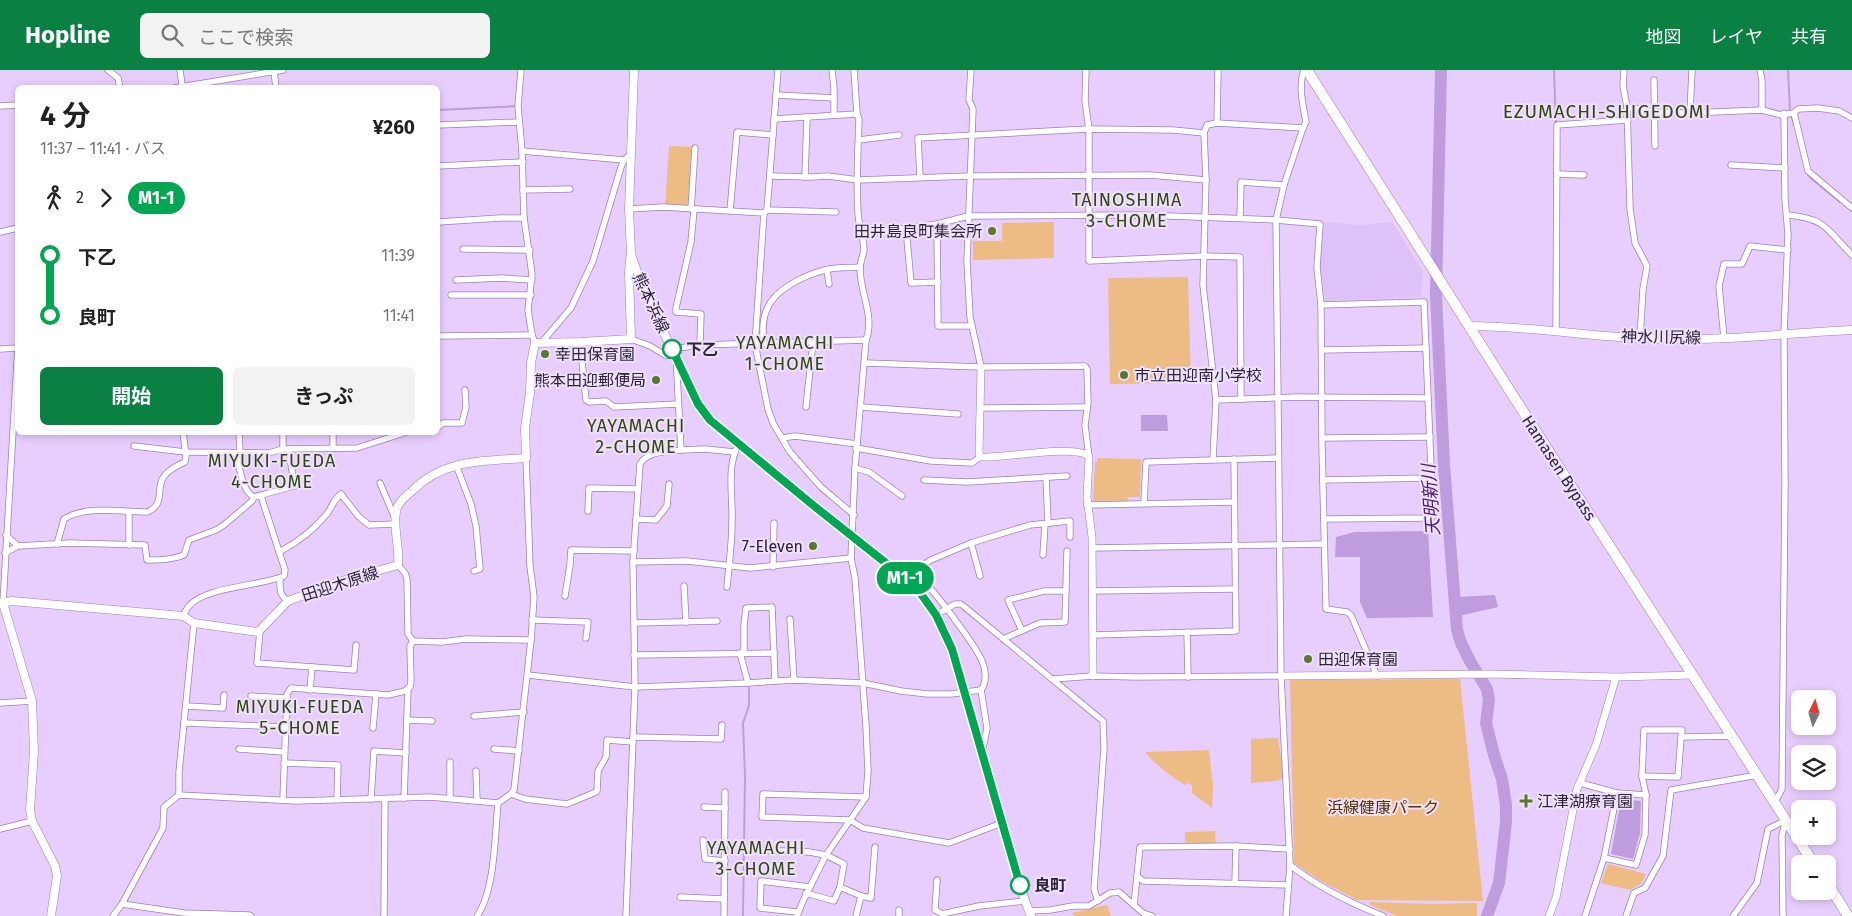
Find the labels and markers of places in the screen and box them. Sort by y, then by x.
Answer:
place label: 田井島良町集会所 [854,222,982,241]
marker: 田井島良町集会所 [986,225,998,237]
marker: 下乙 [662,339,682,359]
place label: 下乙 [686,340,718,359]
place label: 幸田保育園 [555,345,635,364]
marker: 幸田保育園 [539,348,551,360]
place label: 市立田迎南小学校 [1134,366,1262,385]
marker: 市立田迎南小学校 [1118,369,1130,381]
place label: 熊本田迎郵便局 [534,371,646,390]
marker: 熊本田迎郵便局 [650,374,662,386]
place label: 7-Eleven [742,537,803,556]
marker: 7-Eleven [807,540,819,552]
place label: 田迎保育園 [1318,650,1398,669]
marker: 田迎保育園 [1302,653,1314,665]
place label: 江津湖療育園 [1537,792,1633,811]
marker: 江津湖療育園 [1519,794,1533,808]
marker: 良町 [1010,875,1030,895]
place label: 良町 [1034,876,1066,895]

